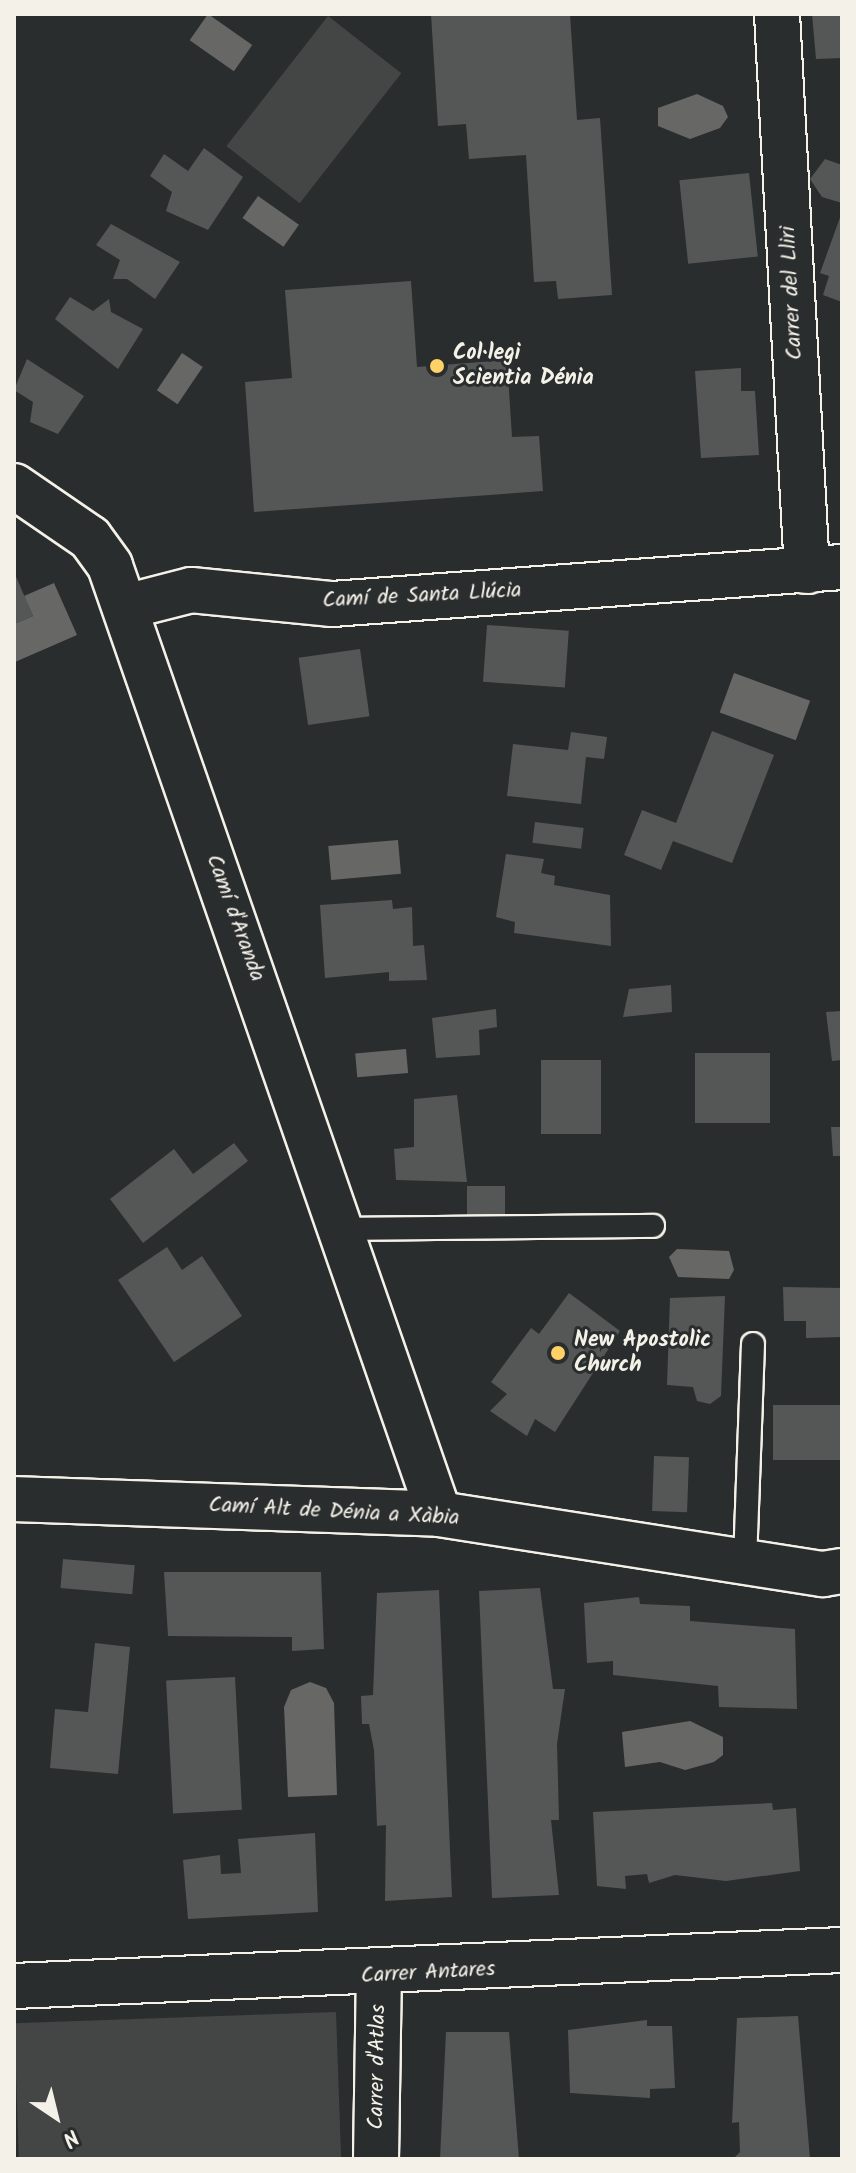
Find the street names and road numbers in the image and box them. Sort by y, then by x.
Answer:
street label: Carrer del Lliri [775,225,809,361]
street label: Camí de Santa Llúcia [322,578,522,614]
street label: Camí d'Aranda [200,851,270,985]
street label: Camí Alt de Dénia a Xàbia [208,1492,460,1532]
street label: Carrer Antares [360,1956,496,1990]
street label: Carrer d'Atlas [364,2004,392,2130]

